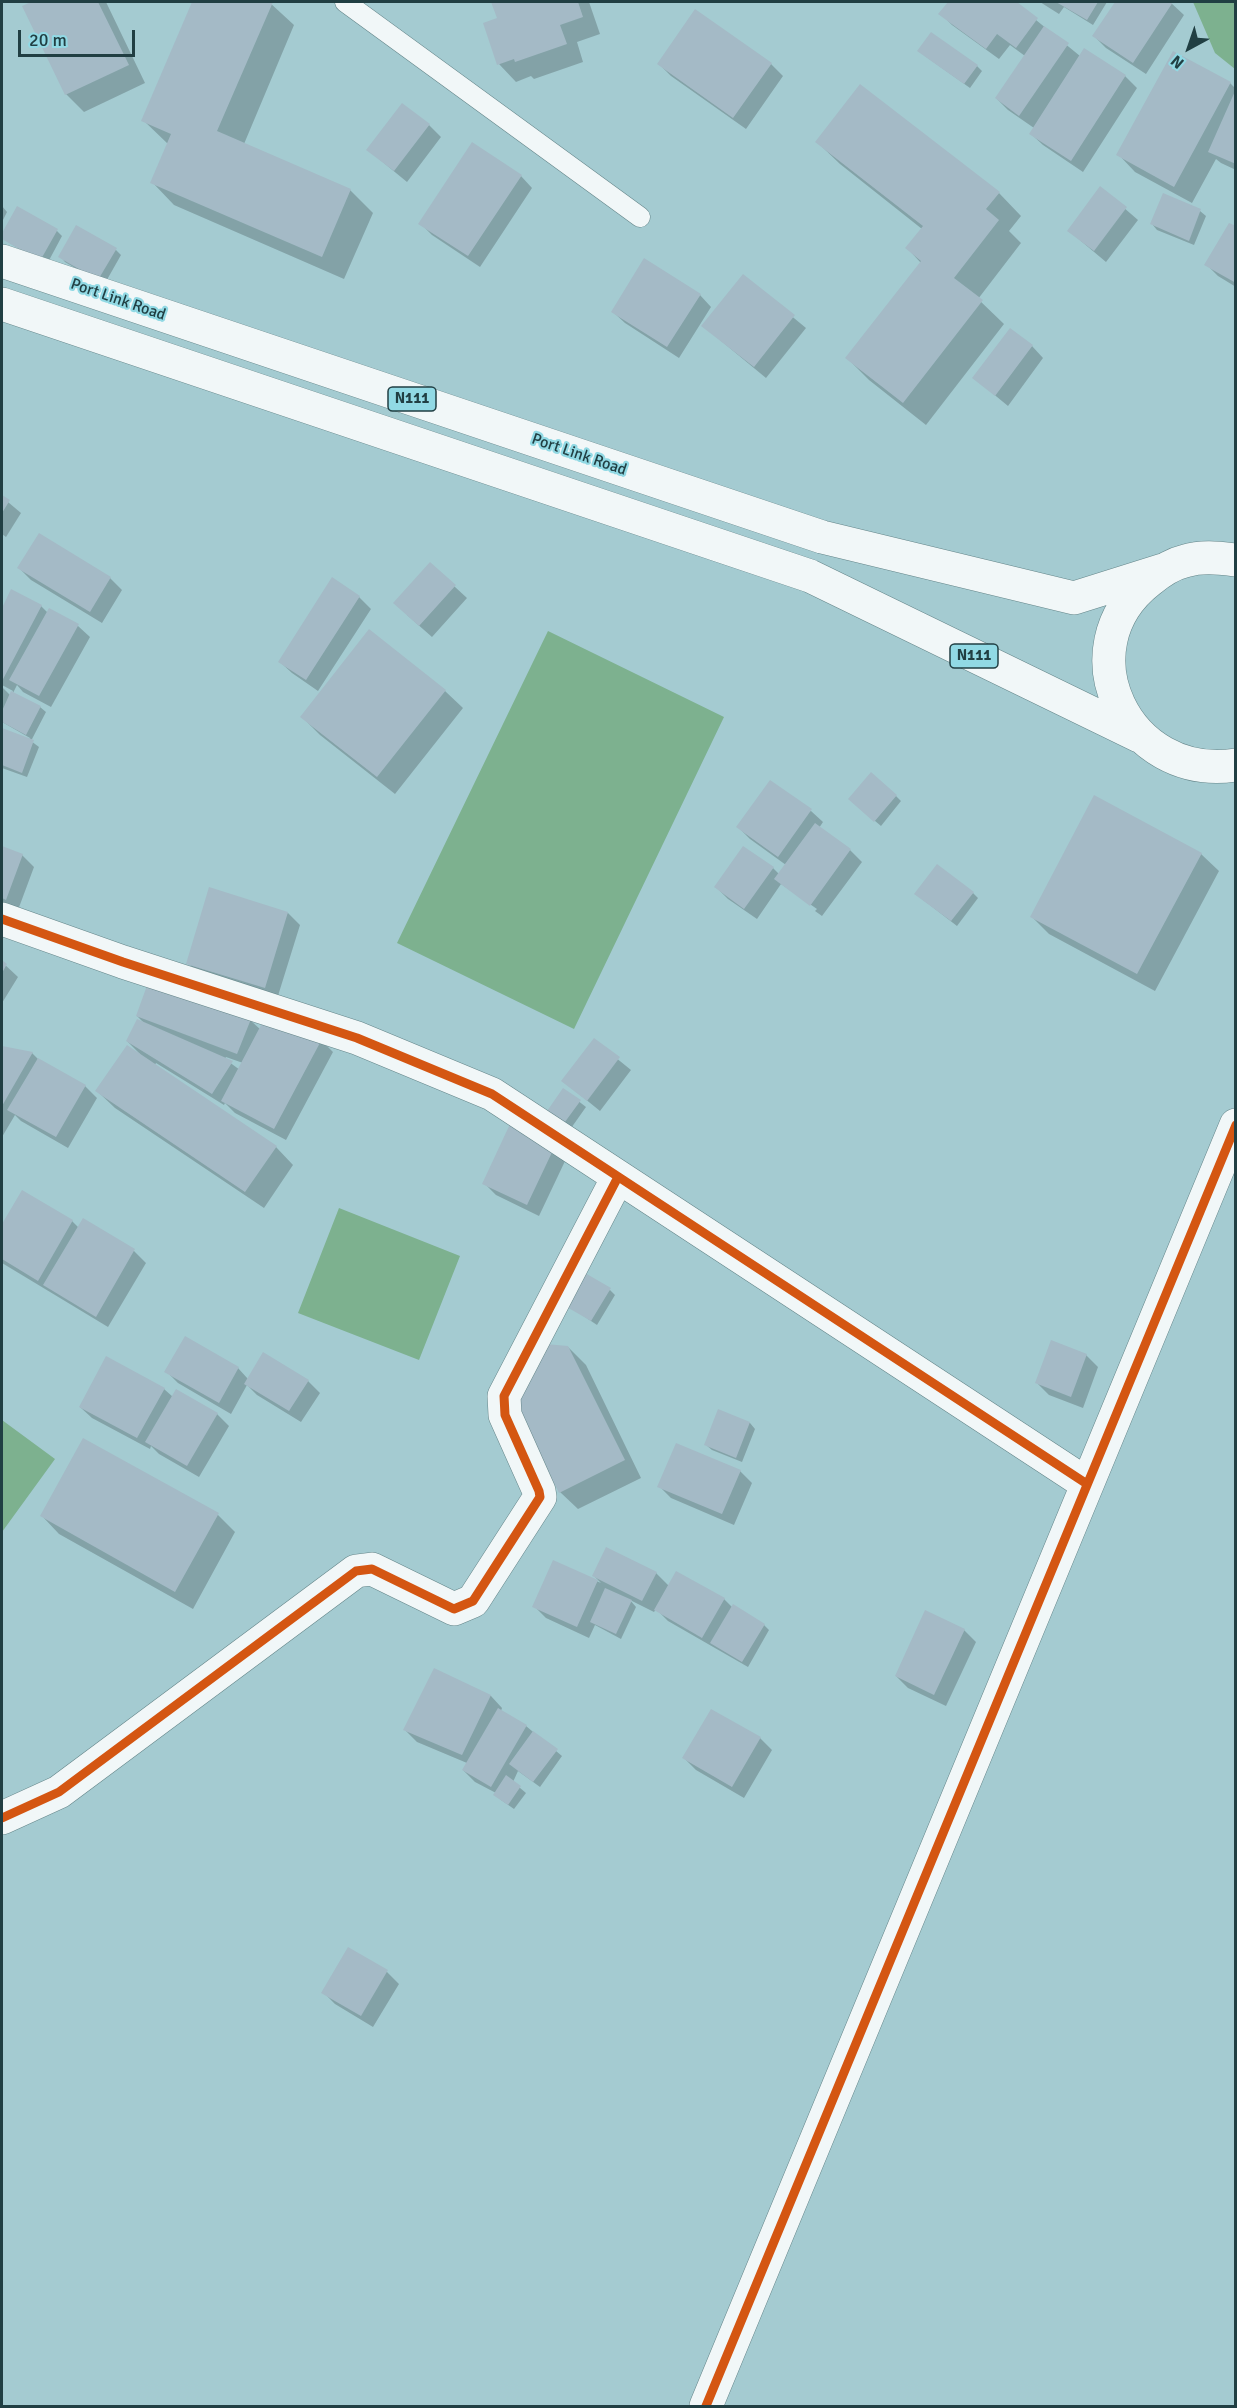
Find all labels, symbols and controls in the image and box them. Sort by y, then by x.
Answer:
scale bar [21,18,138,56]
north arrow [1159,18,1219,78]
text: 20 m [29,29,67,51]
text: N [1167,51,1188,73]
street label: Port Link Road [68,275,168,325]
road number: N111 [388,387,436,411]
street label: Port Link Road [529,430,629,480]
road number: N111 [950,644,998,668]

